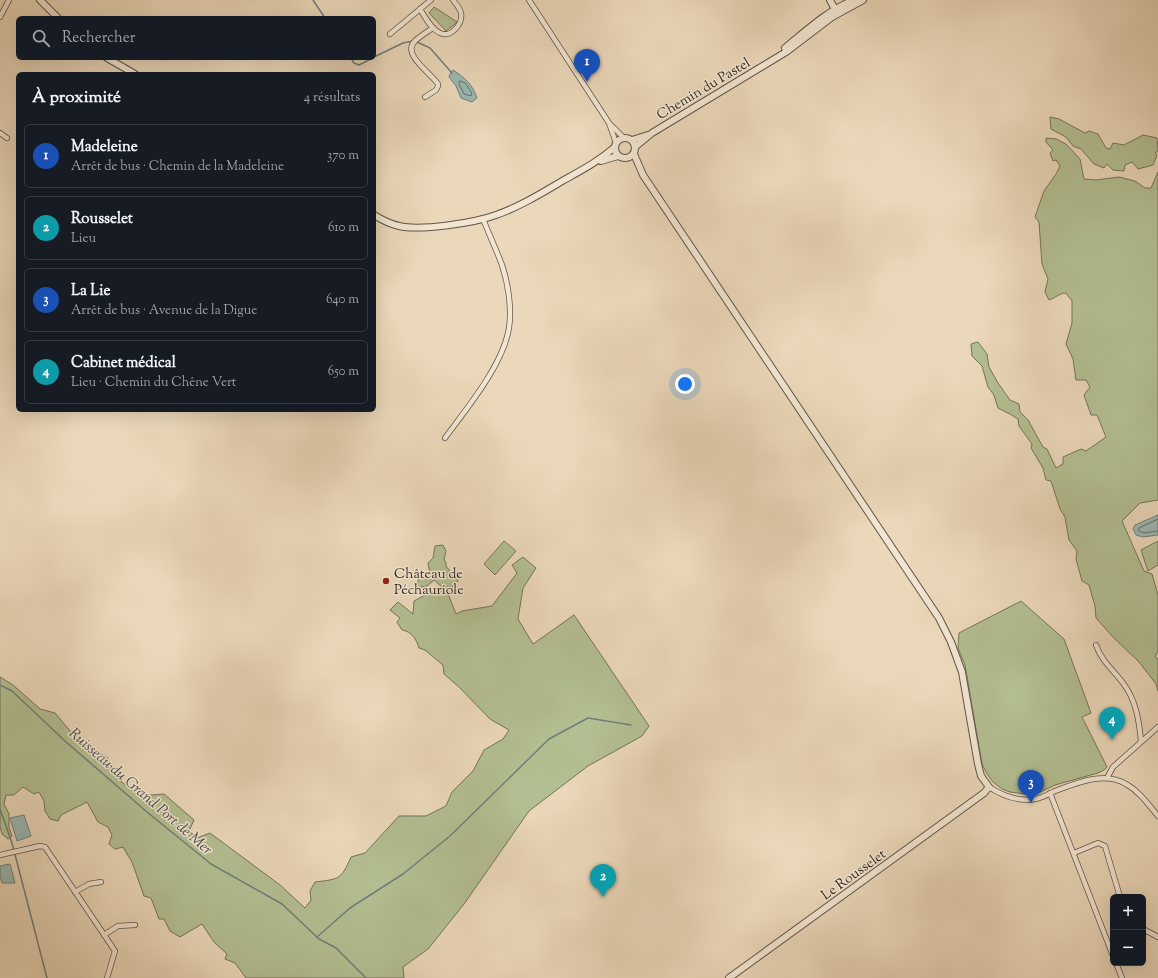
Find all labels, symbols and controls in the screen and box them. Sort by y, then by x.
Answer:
search box [16,16,376,60]
icon: search [30,27,52,49]
text: Rechercher [62,28,135,49]
pin: 1 [574,49,600,82]
street label: Chemin du Pastel [653,54,755,126]
text: À proximité [32,86,121,110]
text: 4 résultats [304,89,360,107]
text: Madeleine [71,137,138,158]
text: 1 [44,147,48,165]
text: 370 m [327,147,359,165]
text: Arrêt de bus · Chemin de la Madeleine [71,158,284,176]
text: Rousselet [71,209,133,230]
text: 2 [43,219,49,237]
text: 610 m [328,219,359,237]
text: Lieu [71,230,96,248]
text: La Lie [71,281,110,302]
text: 3 [43,291,49,309]
text: 640 m [326,291,359,309]
text: Arrêt de bus · Avenue de la Digue [71,302,257,320]
text: Cabinet médical [71,353,176,374]
text: 4 [43,363,49,381]
text: 650 m [328,363,359,381]
text: Lieu · Chemin du Chêne Vert [71,374,236,392]
your location [675,374,695,394]
place label: Château de Péchauriole [394,565,464,601]
marker: Château de Péchauriole [381,576,391,586]
pin: 4 [1099,707,1125,740]
water label: Ruisseau du Grand Port de Mer [64,724,217,861]
pin: 3 [1018,770,1044,803]
street label: Le Rousselet [818,845,891,906]
pin: 2 [590,864,616,897]
map controls [1110,894,1146,966]
button: + [1110,894,1146,930]
button: − [1110,930,1146,966]

